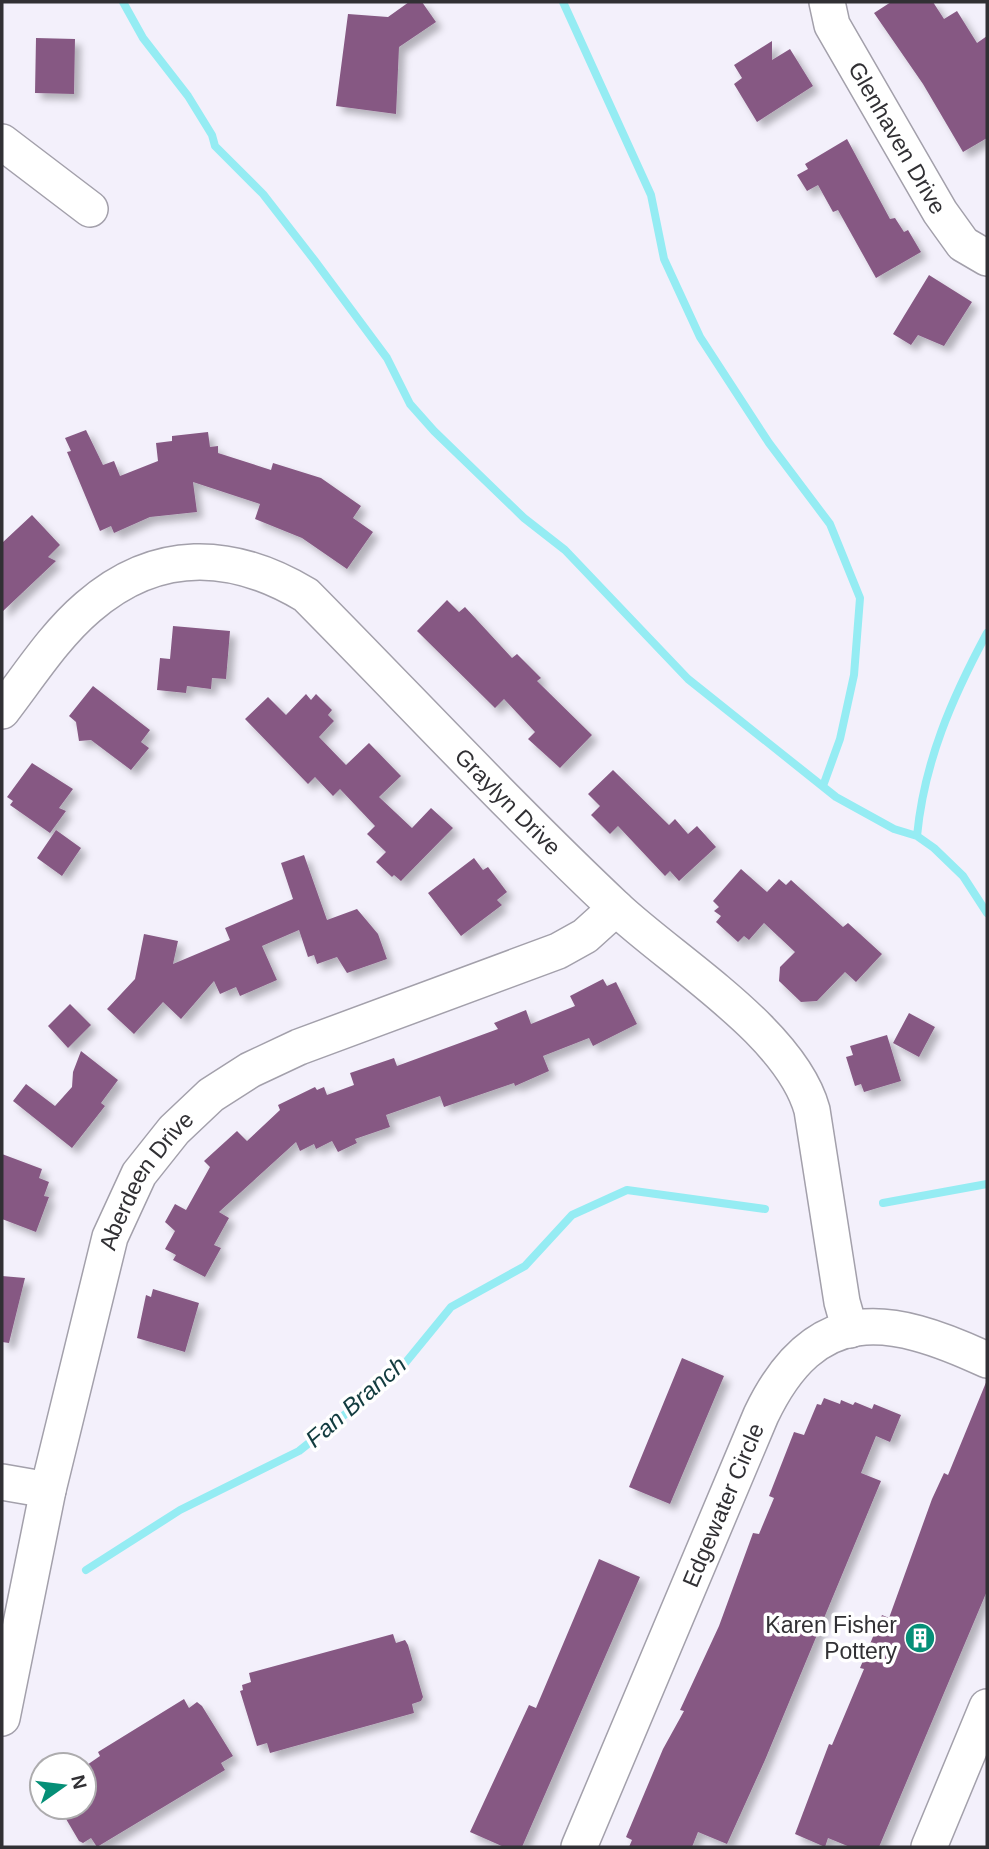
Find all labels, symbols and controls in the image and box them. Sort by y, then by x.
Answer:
street label: Glenhaven Drive [843,57,951,219]
street label: Graylyn Drive [450,743,566,860]
street label: Aberdeen Drive [94,1106,198,1253]
water label: Fan Branch [300,1351,411,1453]
street label: Edgewater Circle [677,1419,769,1591]
place label: Karen Fisher Pottery [765,1612,897,1664]
building icon: Karen Fisher Pottery [903,1621,937,1655]
north arrow [28,1751,98,1821]
text: N [67,1773,91,1791]

